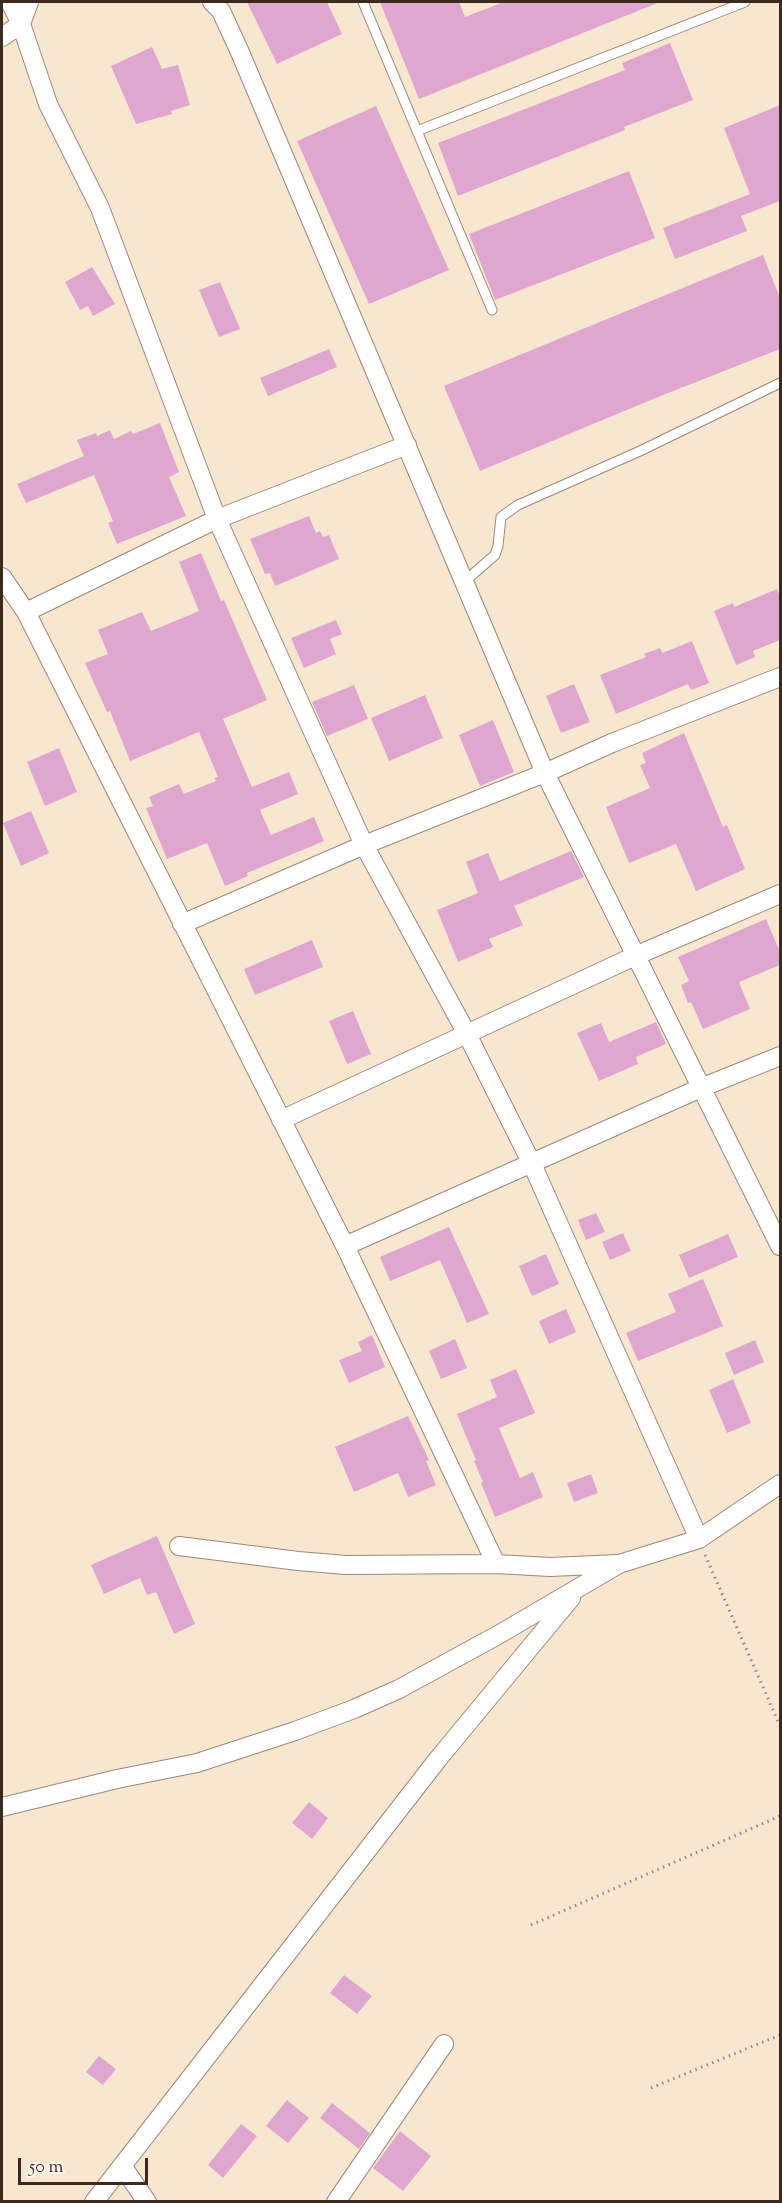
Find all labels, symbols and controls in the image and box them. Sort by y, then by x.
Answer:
scale bar [21,2146,152,2184]
text: 50 m [29,2155,63,2181]

